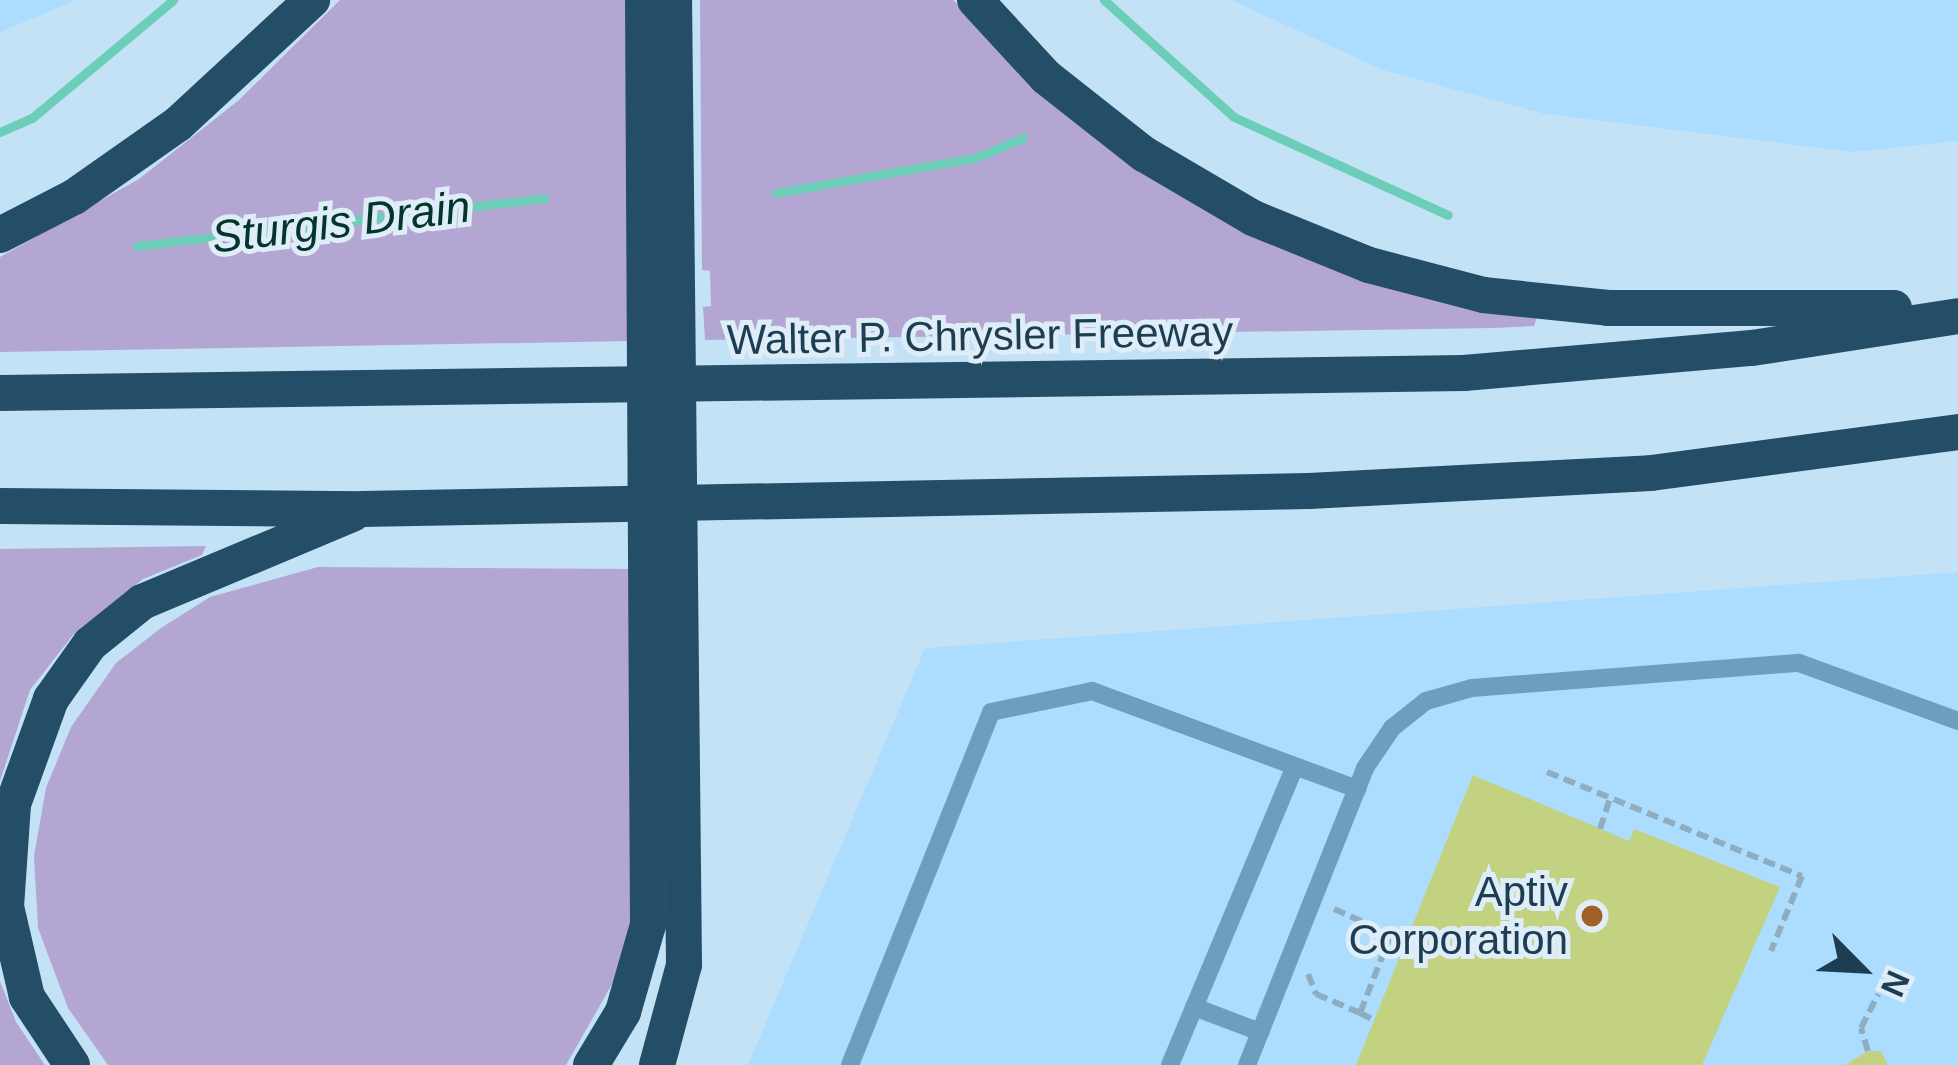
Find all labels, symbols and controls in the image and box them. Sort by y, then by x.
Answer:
water label: Sturgis Drain [209,179,473,265]
street label: Walter P. Chrysler Freeway [726,306,1234,366]
place label: Aptiv Corporation [1349,867,1568,966]
marker: Aptiv Corporation [1579,903,1605,929]
north arrow [1802,909,1922,1029]
text: N [1874,965,1917,1002]

